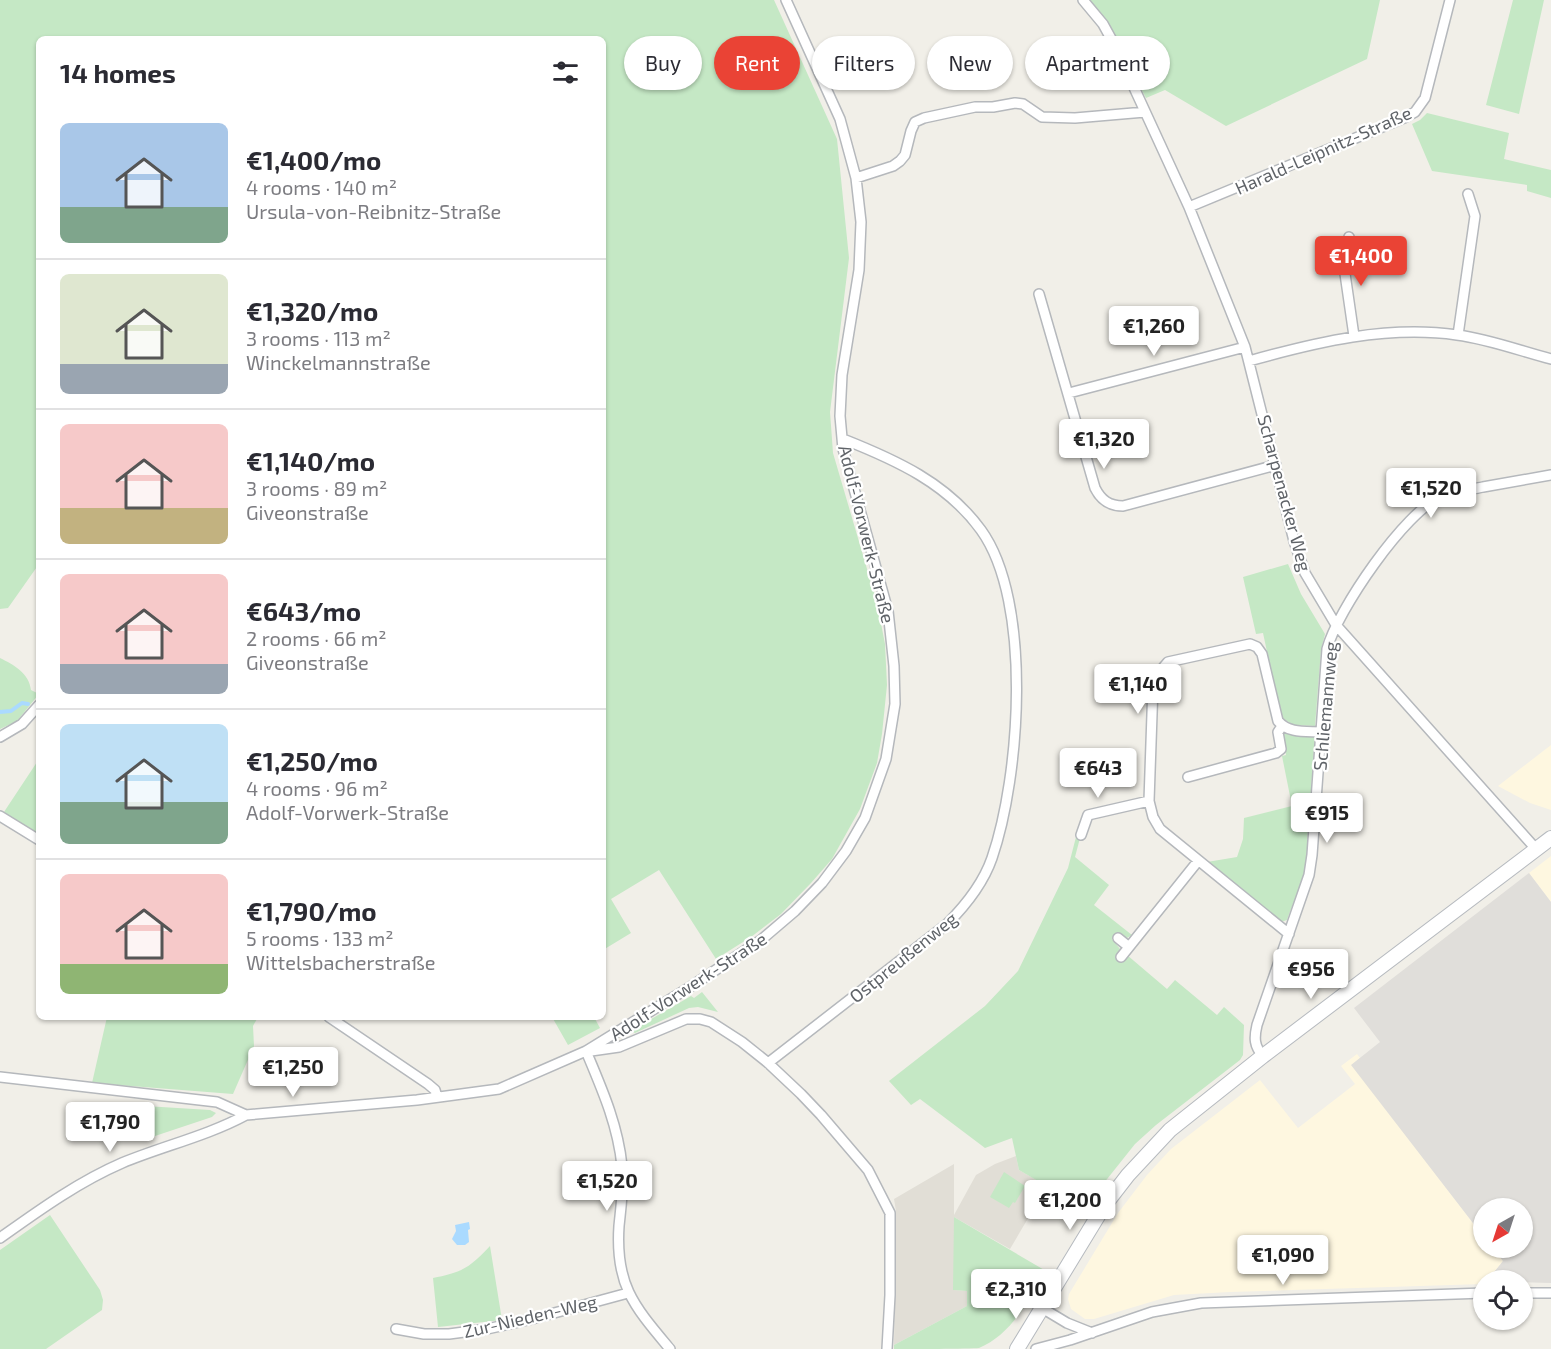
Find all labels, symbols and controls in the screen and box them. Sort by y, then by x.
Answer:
chip: Buy [624,36,702,90]
chip: Rent [714,36,800,90]
chip: Filters [812,36,915,90]
chip: New [927,36,1013,90]
chip: Apartment [1025,36,1170,90]
icon: filters [549,56,582,89]
text: 14 homes [60,57,176,88]
street label: Harald-Leipnitz-Straße [1231,101,1415,199]
text: €1,400/mo [246,144,381,175]
icon: home [108,147,180,219]
text: 4 rooms · 140 m² [246,175,397,199]
text: Ursula-von-Reibnitz-Straße [246,199,501,223]
pin: €1,400 [1312,236,1410,287]
text: €1,400 [1329,243,1393,267]
text: €1,320/mo [246,295,378,326]
icon: home [108,298,180,370]
pin: €1,260 [1105,306,1203,357]
text: €1,260 [1123,313,1185,337]
text: 3 rooms · 113 m² [246,326,391,350]
text: Winckelmannstraße [246,350,431,374]
street label: Scharpenacker Weg [1253,412,1317,574]
pin: €1,320 [1055,419,1153,470]
text: €1,320 [1073,426,1135,450]
street label: Adolf-Vorwerk-Straße [834,443,900,625]
text: €1,140/mo [246,445,375,476]
icon: home [108,448,180,520]
pin: €1,520 [1382,468,1480,519]
text: €1,520 [1400,475,1462,499]
text: 3 rooms · 89 m² [246,476,387,500]
text: Giveonstraße [246,500,369,524]
text: €643/mo [246,595,361,626]
icon: home [108,598,180,670]
text: 2 rooms · 66 m² [246,626,387,650]
street label: Schliemannweg [1308,640,1342,772]
text: Giveonstraße [246,650,369,674]
pin: €1,140 [1089,664,1187,715]
text: €1,140 [1108,671,1168,695]
text: €1,250/mo [246,745,378,776]
icon: home [108,748,180,820]
pin: €643 [1062,748,1134,799]
text: €643 [1074,755,1122,779]
text: 4 rooms · 96 m² [246,776,388,800]
pin: €915 [1291,793,1363,844]
text: Adolf-Vorwerk-Straße [246,800,449,824]
text: €915 [1305,800,1349,824]
text: €1,790/mo [246,895,377,926]
icon: home [108,898,180,970]
street label: Ostpreußenweg [845,907,961,1007]
text: 5 rooms · 133 m² [246,926,393,950]
street label: Adolf-Vorwerk-Straße [605,927,771,1045]
pin: €956 [1275,949,1347,1000]
text: Wittelsbacherstraße [246,950,436,974]
text: €956 [1287,956,1335,980]
pin: €1,250 [244,1047,342,1098]
text: €1,250 [262,1054,324,1078]
pin: €1,790 [61,1102,159,1153]
text: €1,790 [80,1109,140,1133]
pin: €1,520 [558,1161,656,1212]
text: €1,520 [576,1168,638,1192]
pin: €1,200 [1021,1180,1119,1231]
text: €1,200 [1038,1187,1102,1211]
north arrow [1473,1198,1533,1258]
map controls [1473,1198,1533,1330]
pin: €1,090 [1234,1235,1332,1286]
text: €1,090 [1251,1242,1315,1266]
pin: €2,310 [967,1269,1065,1320]
button: locate [1473,1270,1533,1330]
text: €2,310 [985,1276,1047,1300]
street label: Zur-Nieden-Weg [461,1290,599,1342]

